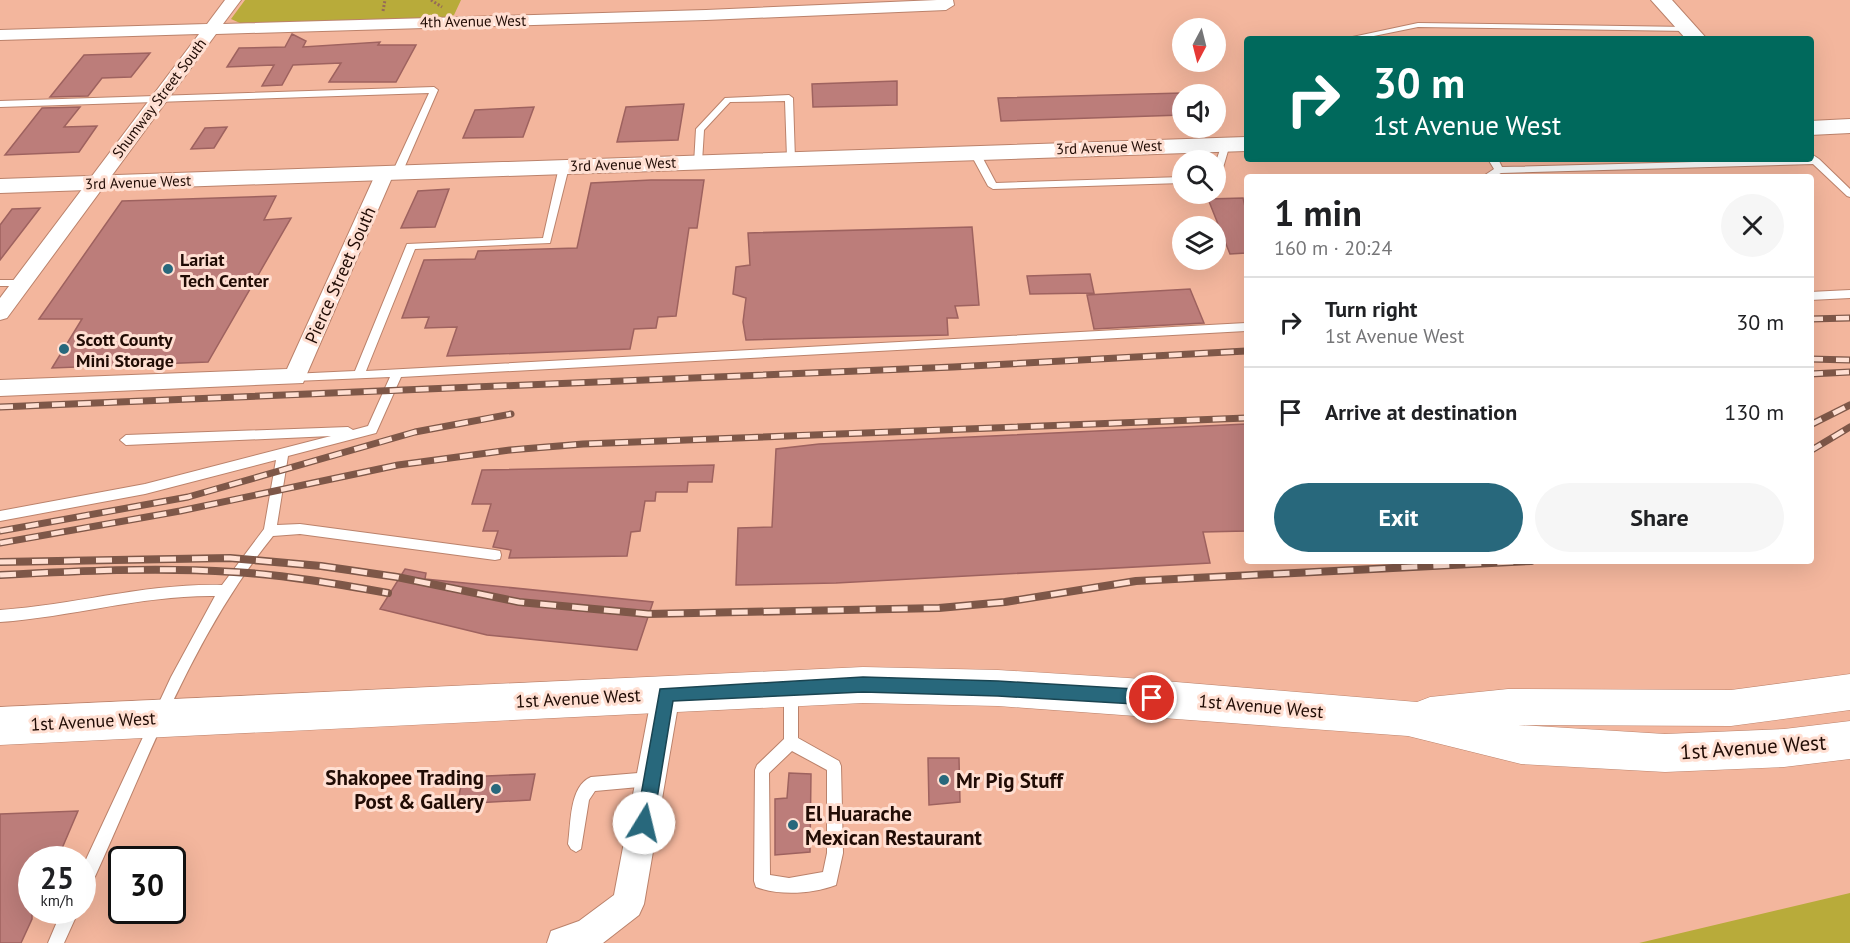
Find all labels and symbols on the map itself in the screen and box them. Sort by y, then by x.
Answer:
street label: 4th Avenue West [420,11,526,31]
north arrow [1172,18,1226,72]
street label: Shumway Street South [108,34,210,162]
street label: 3rd Avenue West [1056,136,1162,158]
street label: 3rd Avenue West [570,153,676,175]
street label: 3rd Avenue West [85,171,191,193]
street label: Pierce Street South [300,203,380,347]
place label: Lariat Tech Center [180,248,270,292]
marker: Lariat Tech Center [161,262,175,276]
place label: Scott County Mini Storage [76,328,174,372]
marker: Scott County Mini Storage [57,342,71,356]
pin [1126,672,1177,723]
street label: 1st Avenue West [515,683,641,713]
street label: 1st Avenue West [1198,689,1324,723]
street label: 1st Avenue West [30,706,156,736]
street label: 1st Avenue West [1679,728,1827,766]
place label: Shakopee Trading Post & Gallery [325,764,485,815]
place label: Mr Pig Stuff [956,767,1064,794]
marker: Mr Pig Stuff [937,773,951,787]
marker: Shakopee Trading Post & Gallery [489,782,503,796]
position arrow [612,791,676,855]
place label: El Huarache Mexican Restaurant [805,800,982,851]
marker: El Huarache Mexican Restaurant [786,818,800,832]
speed limit sign: 30 [108,846,186,924]

